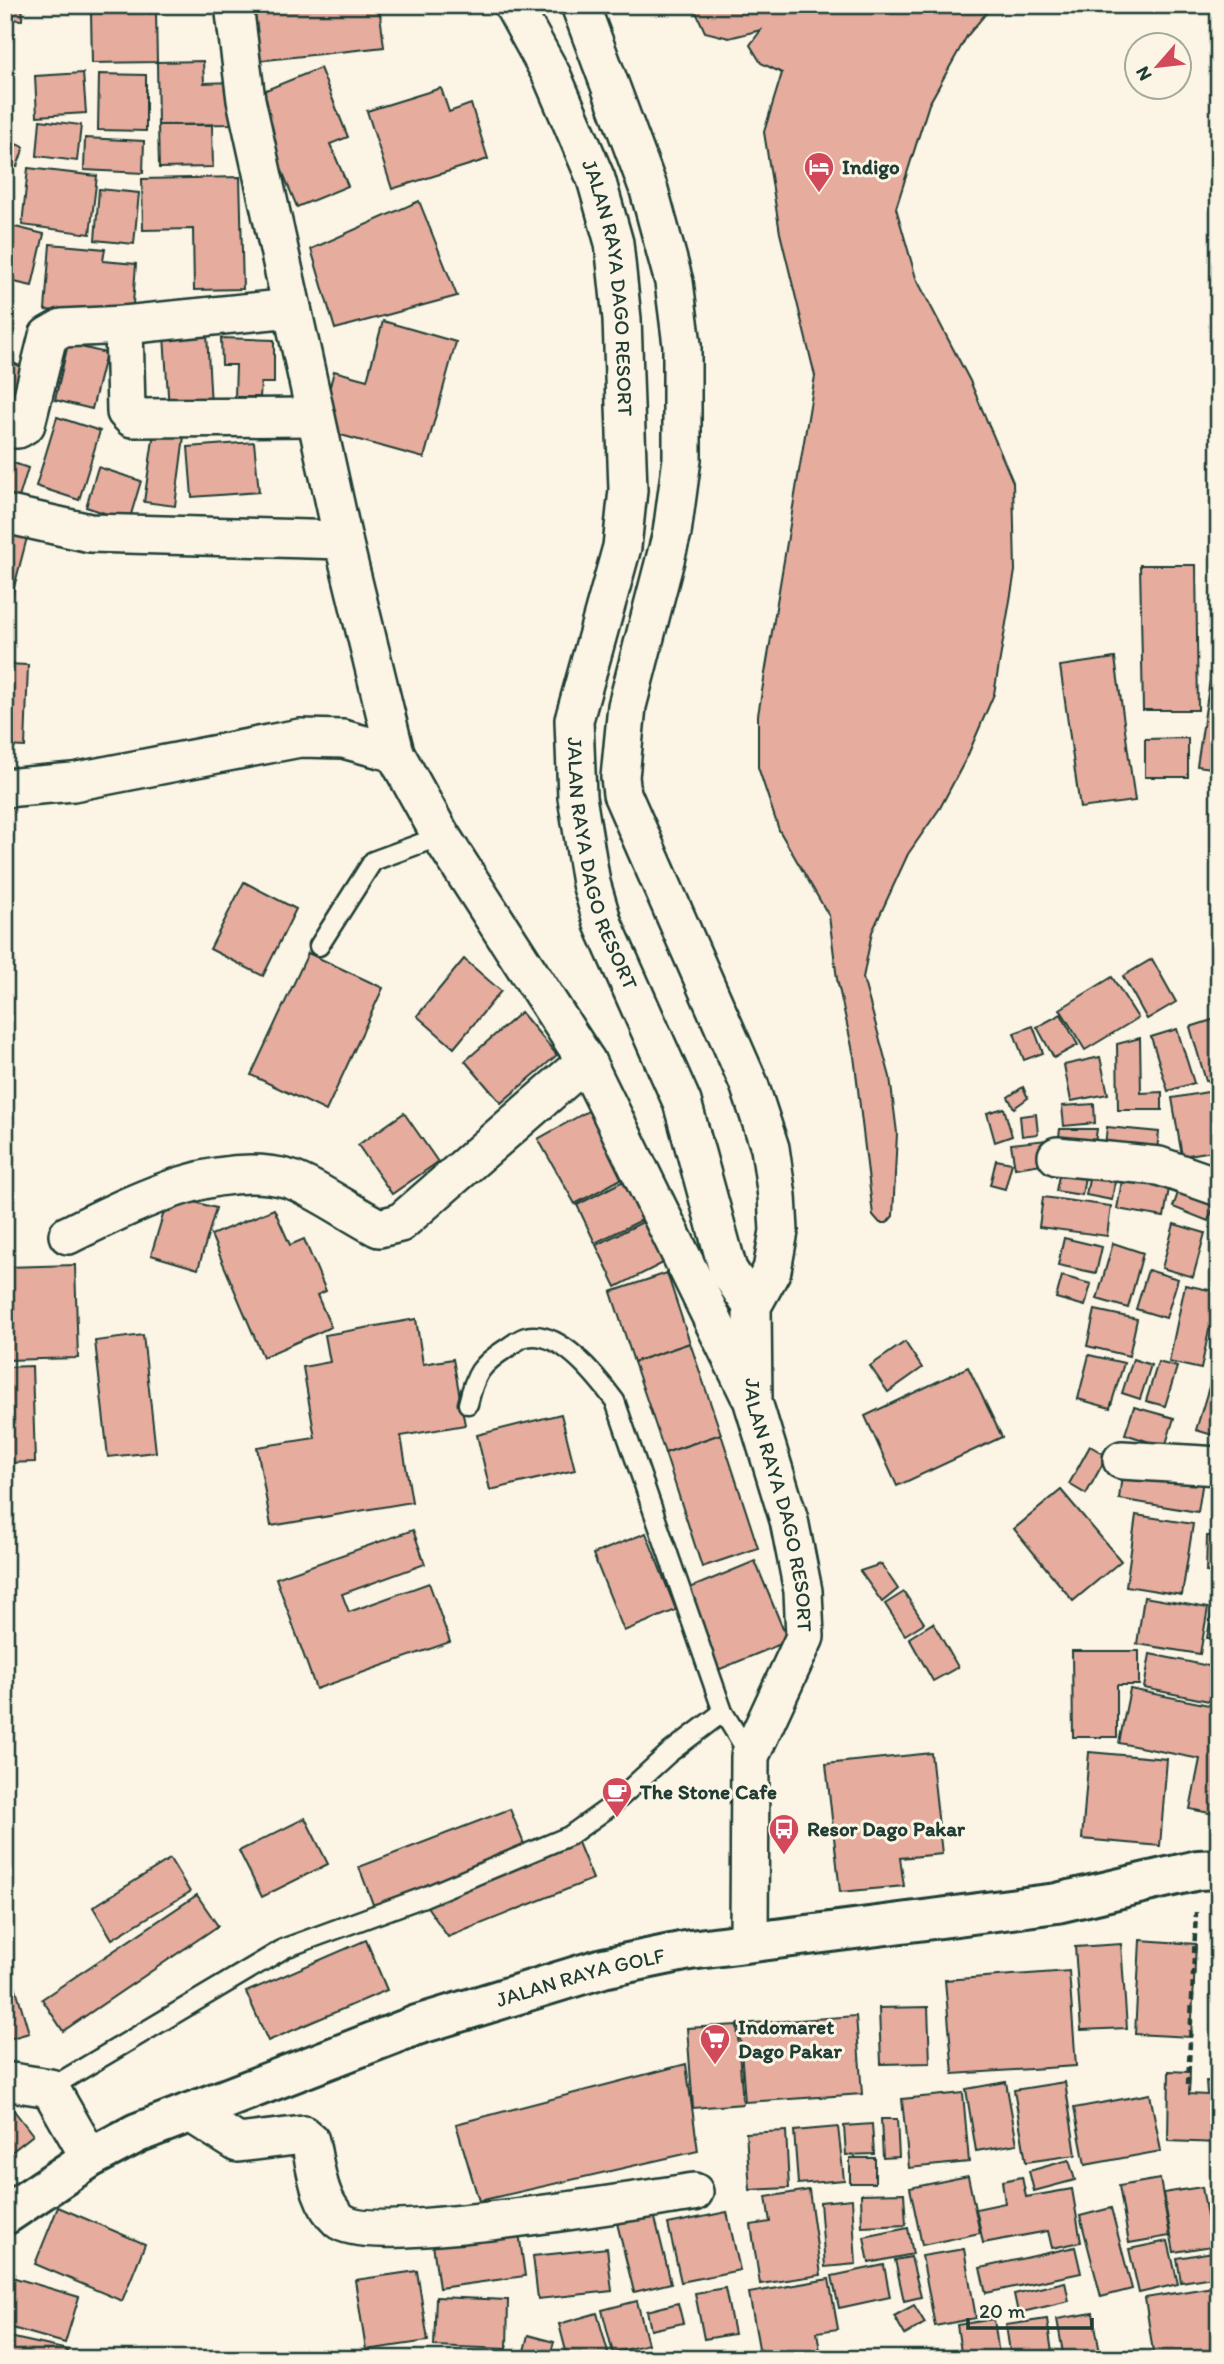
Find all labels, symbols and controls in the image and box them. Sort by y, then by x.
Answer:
north arrow [1122,32,1192,102]
text: N [1130,63,1157,85]
hotel icon: Indigo [802,150,836,194]
place label: Indigo [842,154,900,180]
street label: JALAN RAYA DAGO RESORT [577,155,638,417]
street label: JALAN RAYA DAGO RESORT [563,736,644,993]
street label: JALAN RAYA DAGO RESORT [741,1378,818,1633]
cafe icon: The Stone Cafe [600,1775,634,1819]
place label: The Stone Cafe [639,1779,777,1804]
bus stop icon: Resor Dago Pakar [767,1812,801,1856]
place label: Resor Dago Pakar [807,1816,966,1842]
street label: JALAN RAYA GOLF [493,1943,667,2012]
place label: Indomaret Dago Pakar [738,2014,843,2064]
supermarket icon: Indomaret Dago Pakar [698,2022,732,2066]
scale bar [968,2287,1093,2331]
text: 20 m [979,2298,1026,2323]

